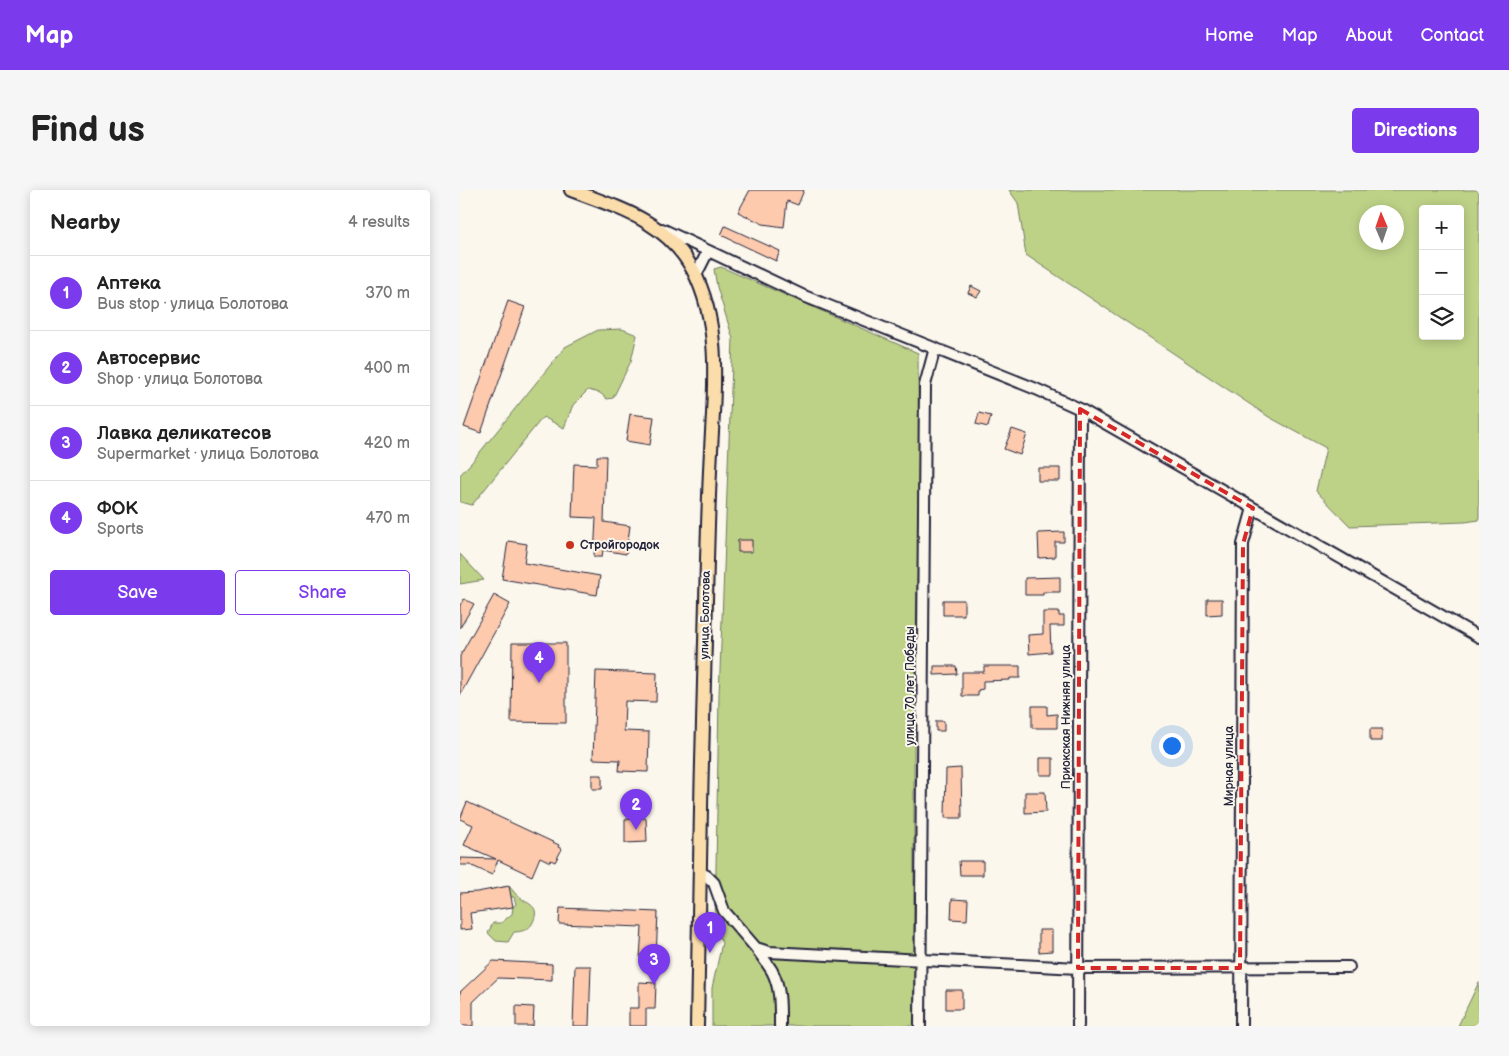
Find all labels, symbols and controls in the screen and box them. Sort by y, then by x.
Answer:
text: Map [25,21,73,50]
text: Home [1205,25,1254,46]
text: Map [1282,25,1318,46]
text: About [1346,25,1393,46]
text: Contact [1421,25,1484,46]
button: Directions [1352,108,1479,153]
text: Find us [30,109,145,152]
north arrow [1359,205,1404,250]
map controls [1419,205,1464,340]
button: + [1419,205,1464,250]
text: Nearby [50,210,120,235]
text: 4 results [348,213,410,232]
button: − [1419,250,1464,295]
text: Аптека [97,272,161,295]
text: 1 [63,284,69,303]
text: 370 m [365,284,410,303]
text: Bus stop · улица Болотова [97,295,289,314]
button: layers [1419,295,1464,340]
text: Автосервис [97,347,200,370]
text: 2 [61,359,71,378]
text: 400 m [364,359,410,378]
text: Shop · улица Болотова [97,370,263,389]
text: Лавка деликатесов [97,422,271,445]
text: 3 [61,434,71,453]
text: 420 m [364,434,410,453]
text: Supermarket · улица Болотова [97,445,319,464]
text: ФОК [97,497,138,520]
text: 4 [61,509,71,528]
text: 470 m [365,509,410,528]
text: Sports [97,520,144,539]
place label: Стройгородок [580,538,660,553]
marker: Стройгородок [564,539,576,551]
button: Save [50,570,225,615]
button: Share [235,570,410,615]
street label: улица Болотова [697,571,714,659]
street label: улица 70 лет Победы [903,626,918,746]
pin: 4 [523,642,555,683]
street label: Приокская Нижняя улица [1059,645,1074,789]
street label: Мирная улица [1222,726,1237,806]
your location [1159,733,1185,759]
pin: 2 [620,789,652,830]
pin: 1 [694,912,726,953]
pin: 3 [638,944,670,985]

